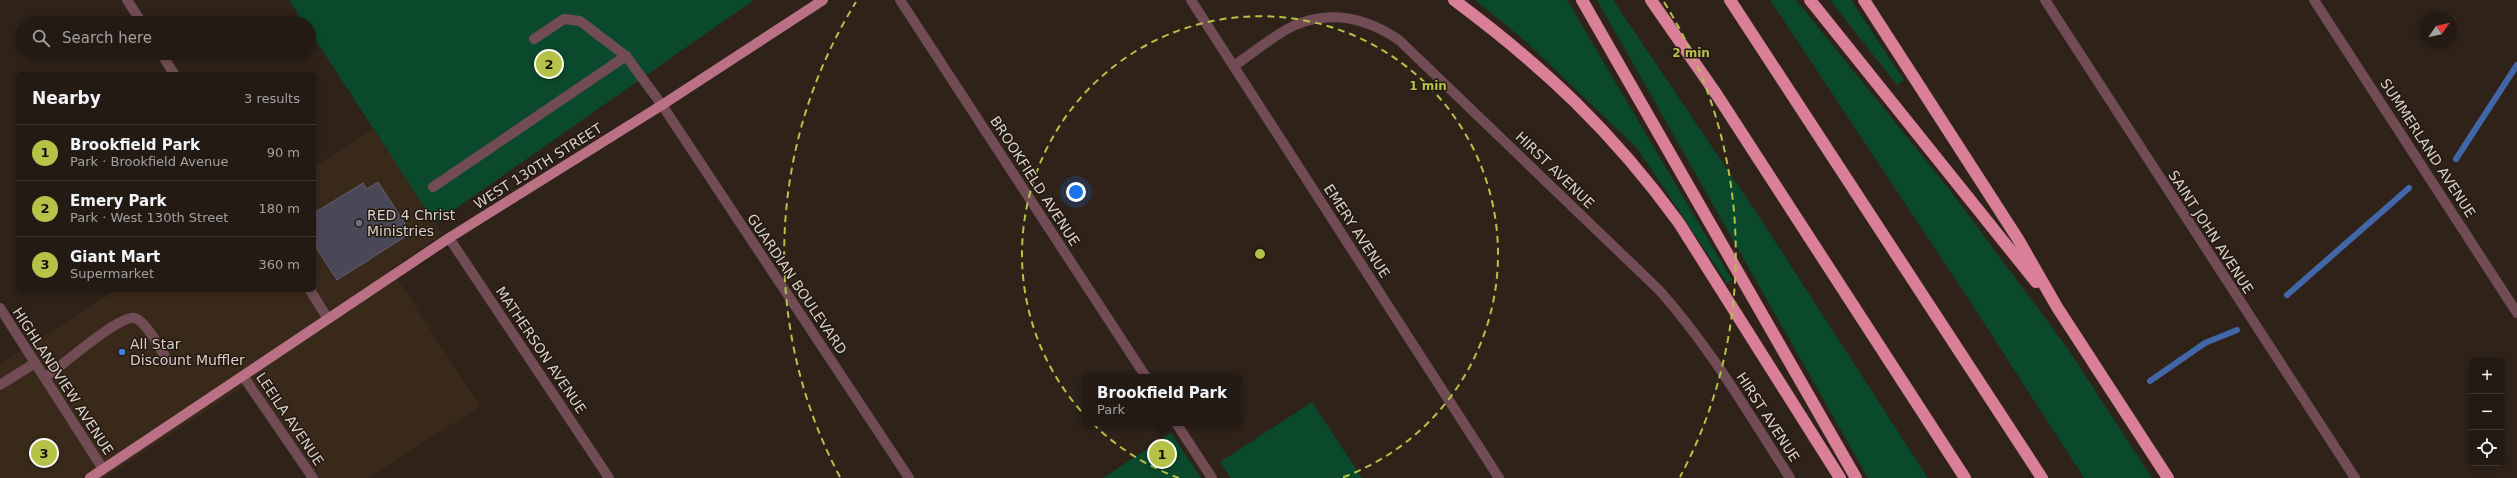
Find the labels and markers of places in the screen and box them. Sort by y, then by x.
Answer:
pin: 2 [536,49,562,79]
place label: RED 4 Christ Ministries [367,207,456,239]
marker: RED 4 Christ Ministries [354,218,364,228]
centre of rings [1253,247,1267,261]
place label: All Star Discount Muffler [130,336,245,368]
marker: All Star Discount Muffler [117,347,127,357]
pin: 3 [31,438,57,468]
pin: 1 [1149,439,1175,469]

